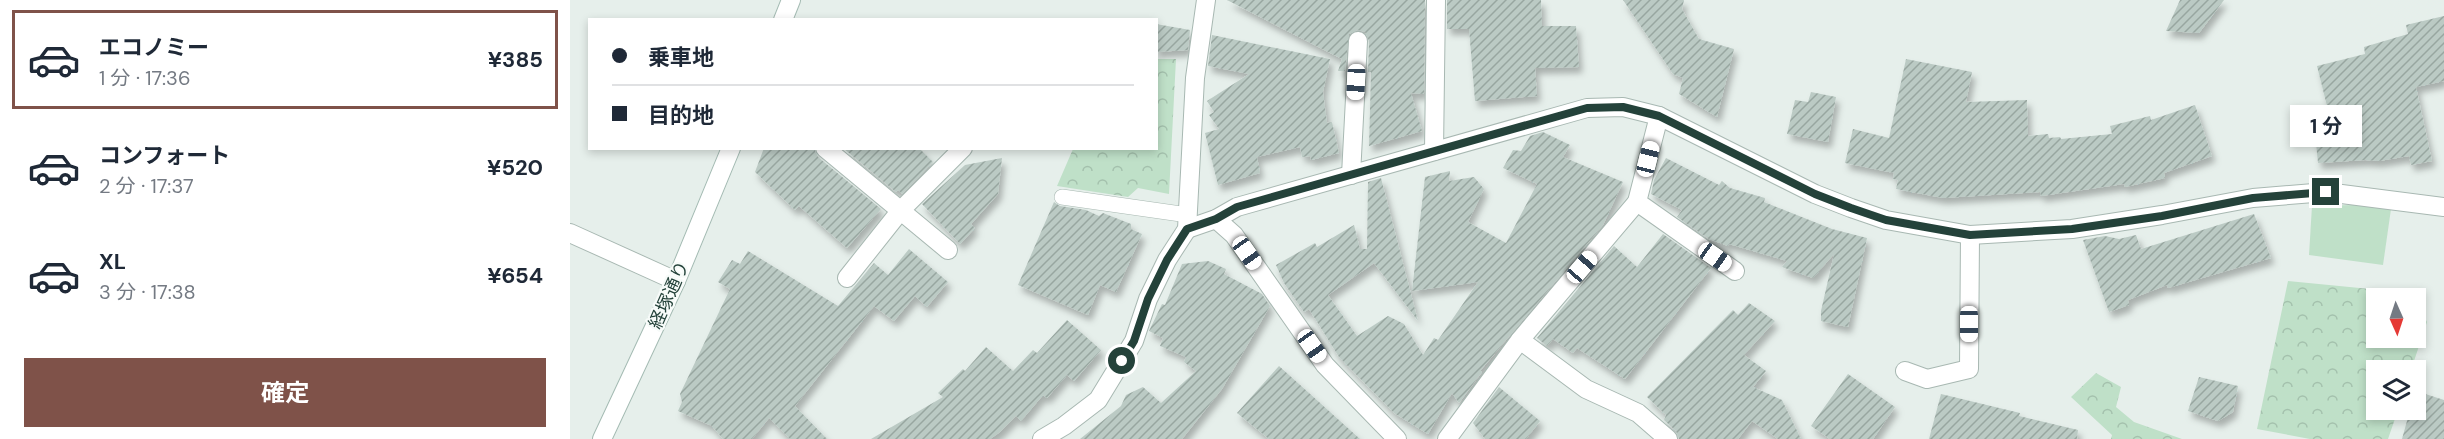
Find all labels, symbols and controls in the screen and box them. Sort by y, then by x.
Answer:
icon: car [27,33,81,87]
text: エコノミー [99,33,209,62]
text: 乗車地 [648,43,714,72]
text: ¥385 [488,45,543,74]
car [1346,64,1366,100]
text: 1 分 · 17:36 [99,65,191,91]
text: 目的地 [648,101,714,130]
callout: 1 分 [2290,105,2362,147]
text: 1 分 [2310,113,2342,139]
car [1635,139,1661,179]
icon: car [27,141,81,195]
text: コンフォート [99,141,230,170]
text: ¥520 [487,153,543,182]
text: 2 分 · 17:37 [99,173,194,199]
route end [2312,178,2339,205]
car [1229,233,1265,273]
car [1695,239,1735,275]
text: XL [99,247,126,276]
car [1563,248,1601,286]
icon: car [27,249,81,303]
street label: 経塚通り [643,257,695,333]
text: ¥654 [487,261,543,290]
text: 3 分 · 17:38 [99,279,196,305]
north arrow [2366,288,2426,348]
map controls [2366,288,2426,420]
car [1960,306,1978,342]
car [1294,326,1330,366]
route start [1108,347,1135,374]
button: 確定 [24,358,546,427]
button: layers [2366,360,2426,420]

